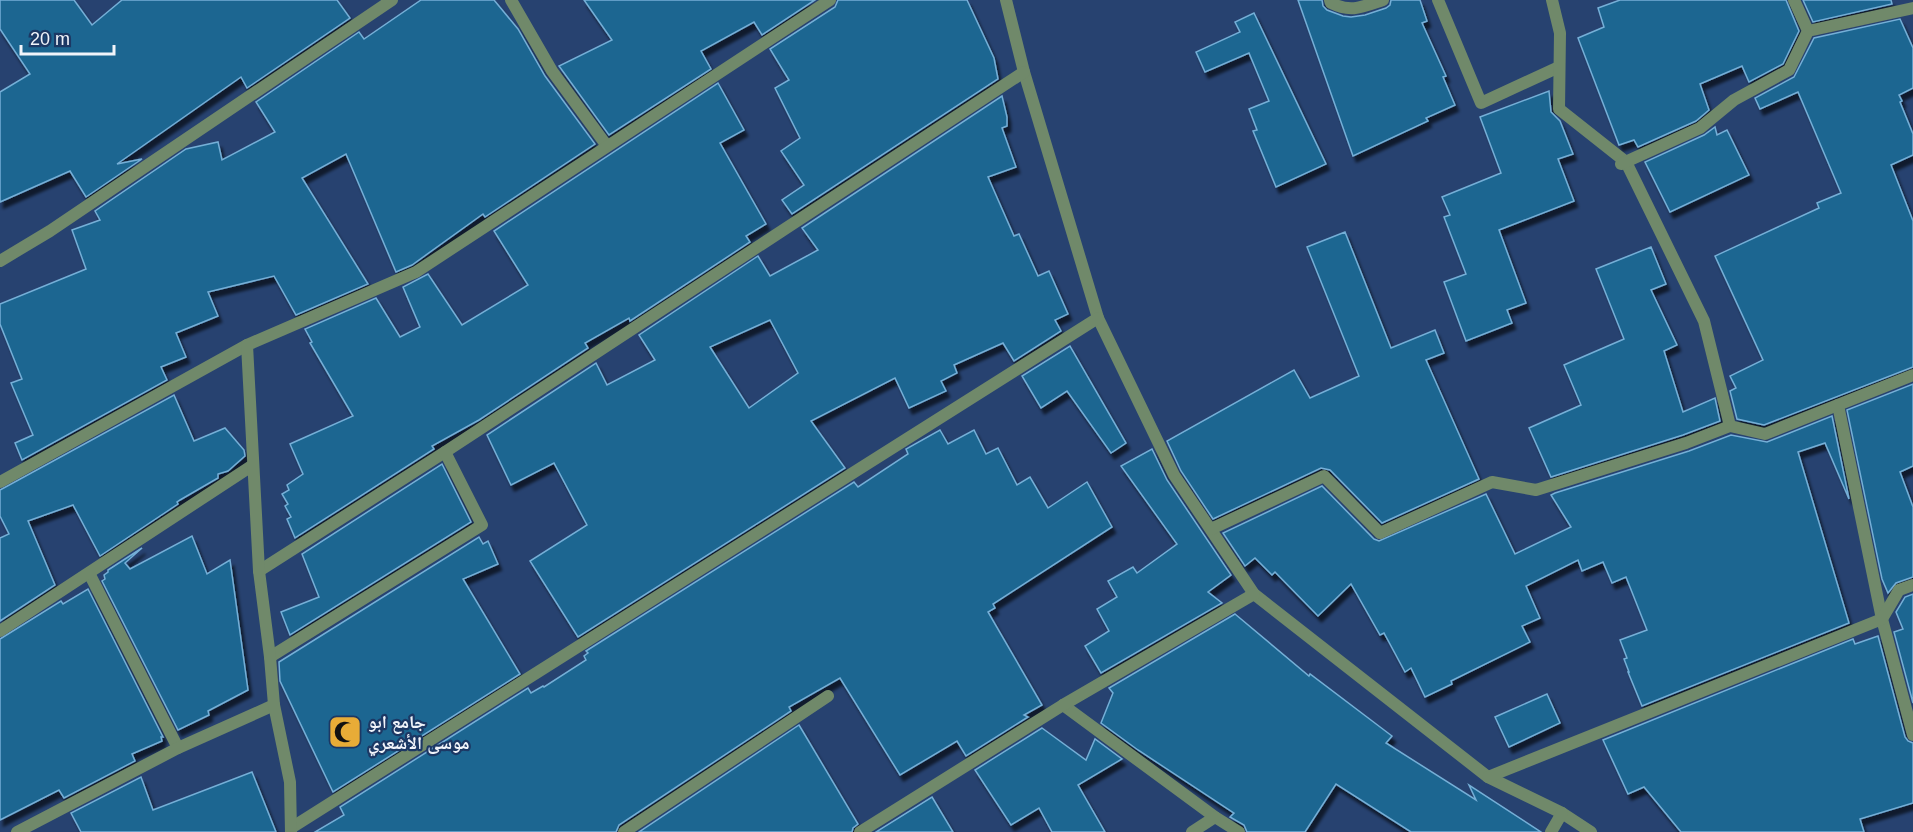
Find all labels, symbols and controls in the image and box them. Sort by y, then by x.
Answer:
scale bar [21,18,114,56]
text: 20 m [30,29,70,49]
place label: جامع ابو موسى الأشعري [368,712,469,757]
mosque icon: جامع ابو موسى الأشعري [327,714,363,750]

